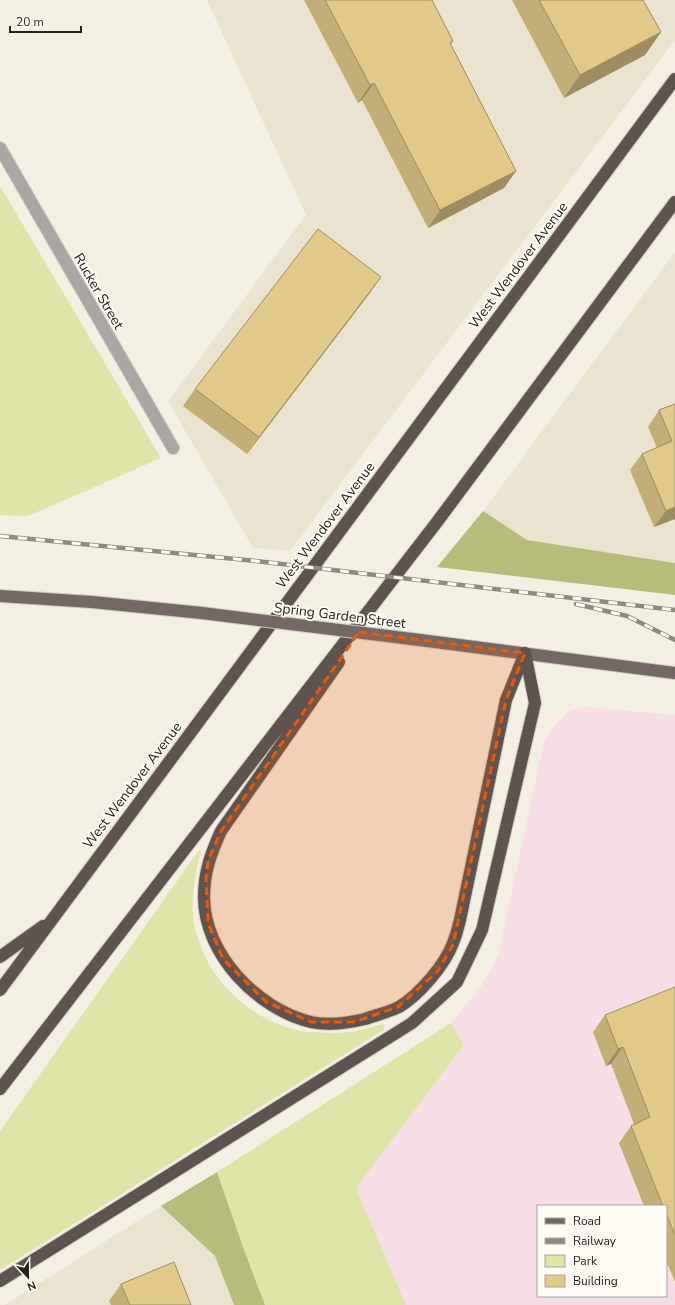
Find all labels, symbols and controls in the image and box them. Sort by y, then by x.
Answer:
scale bar [10,8,81,34]
text: 20 m [16,14,44,30]
street label: West Wendover Avenue [465,198,572,332]
street label: Rucker Street [69,250,128,333]
street label: West Wendover Avenue [272,458,379,592]
street label: Spring Garden Street [273,598,407,633]
street label: West Wendover Avenue [79,718,186,852]
legend [537,1205,667,1297]
text: Road [573,1213,601,1229]
text: Railway [573,1233,617,1249]
text: Park [573,1253,598,1269]
north arrow [8,1257,48,1297]
text: Building [573,1273,618,1289]
text: N [25,1277,38,1294]

